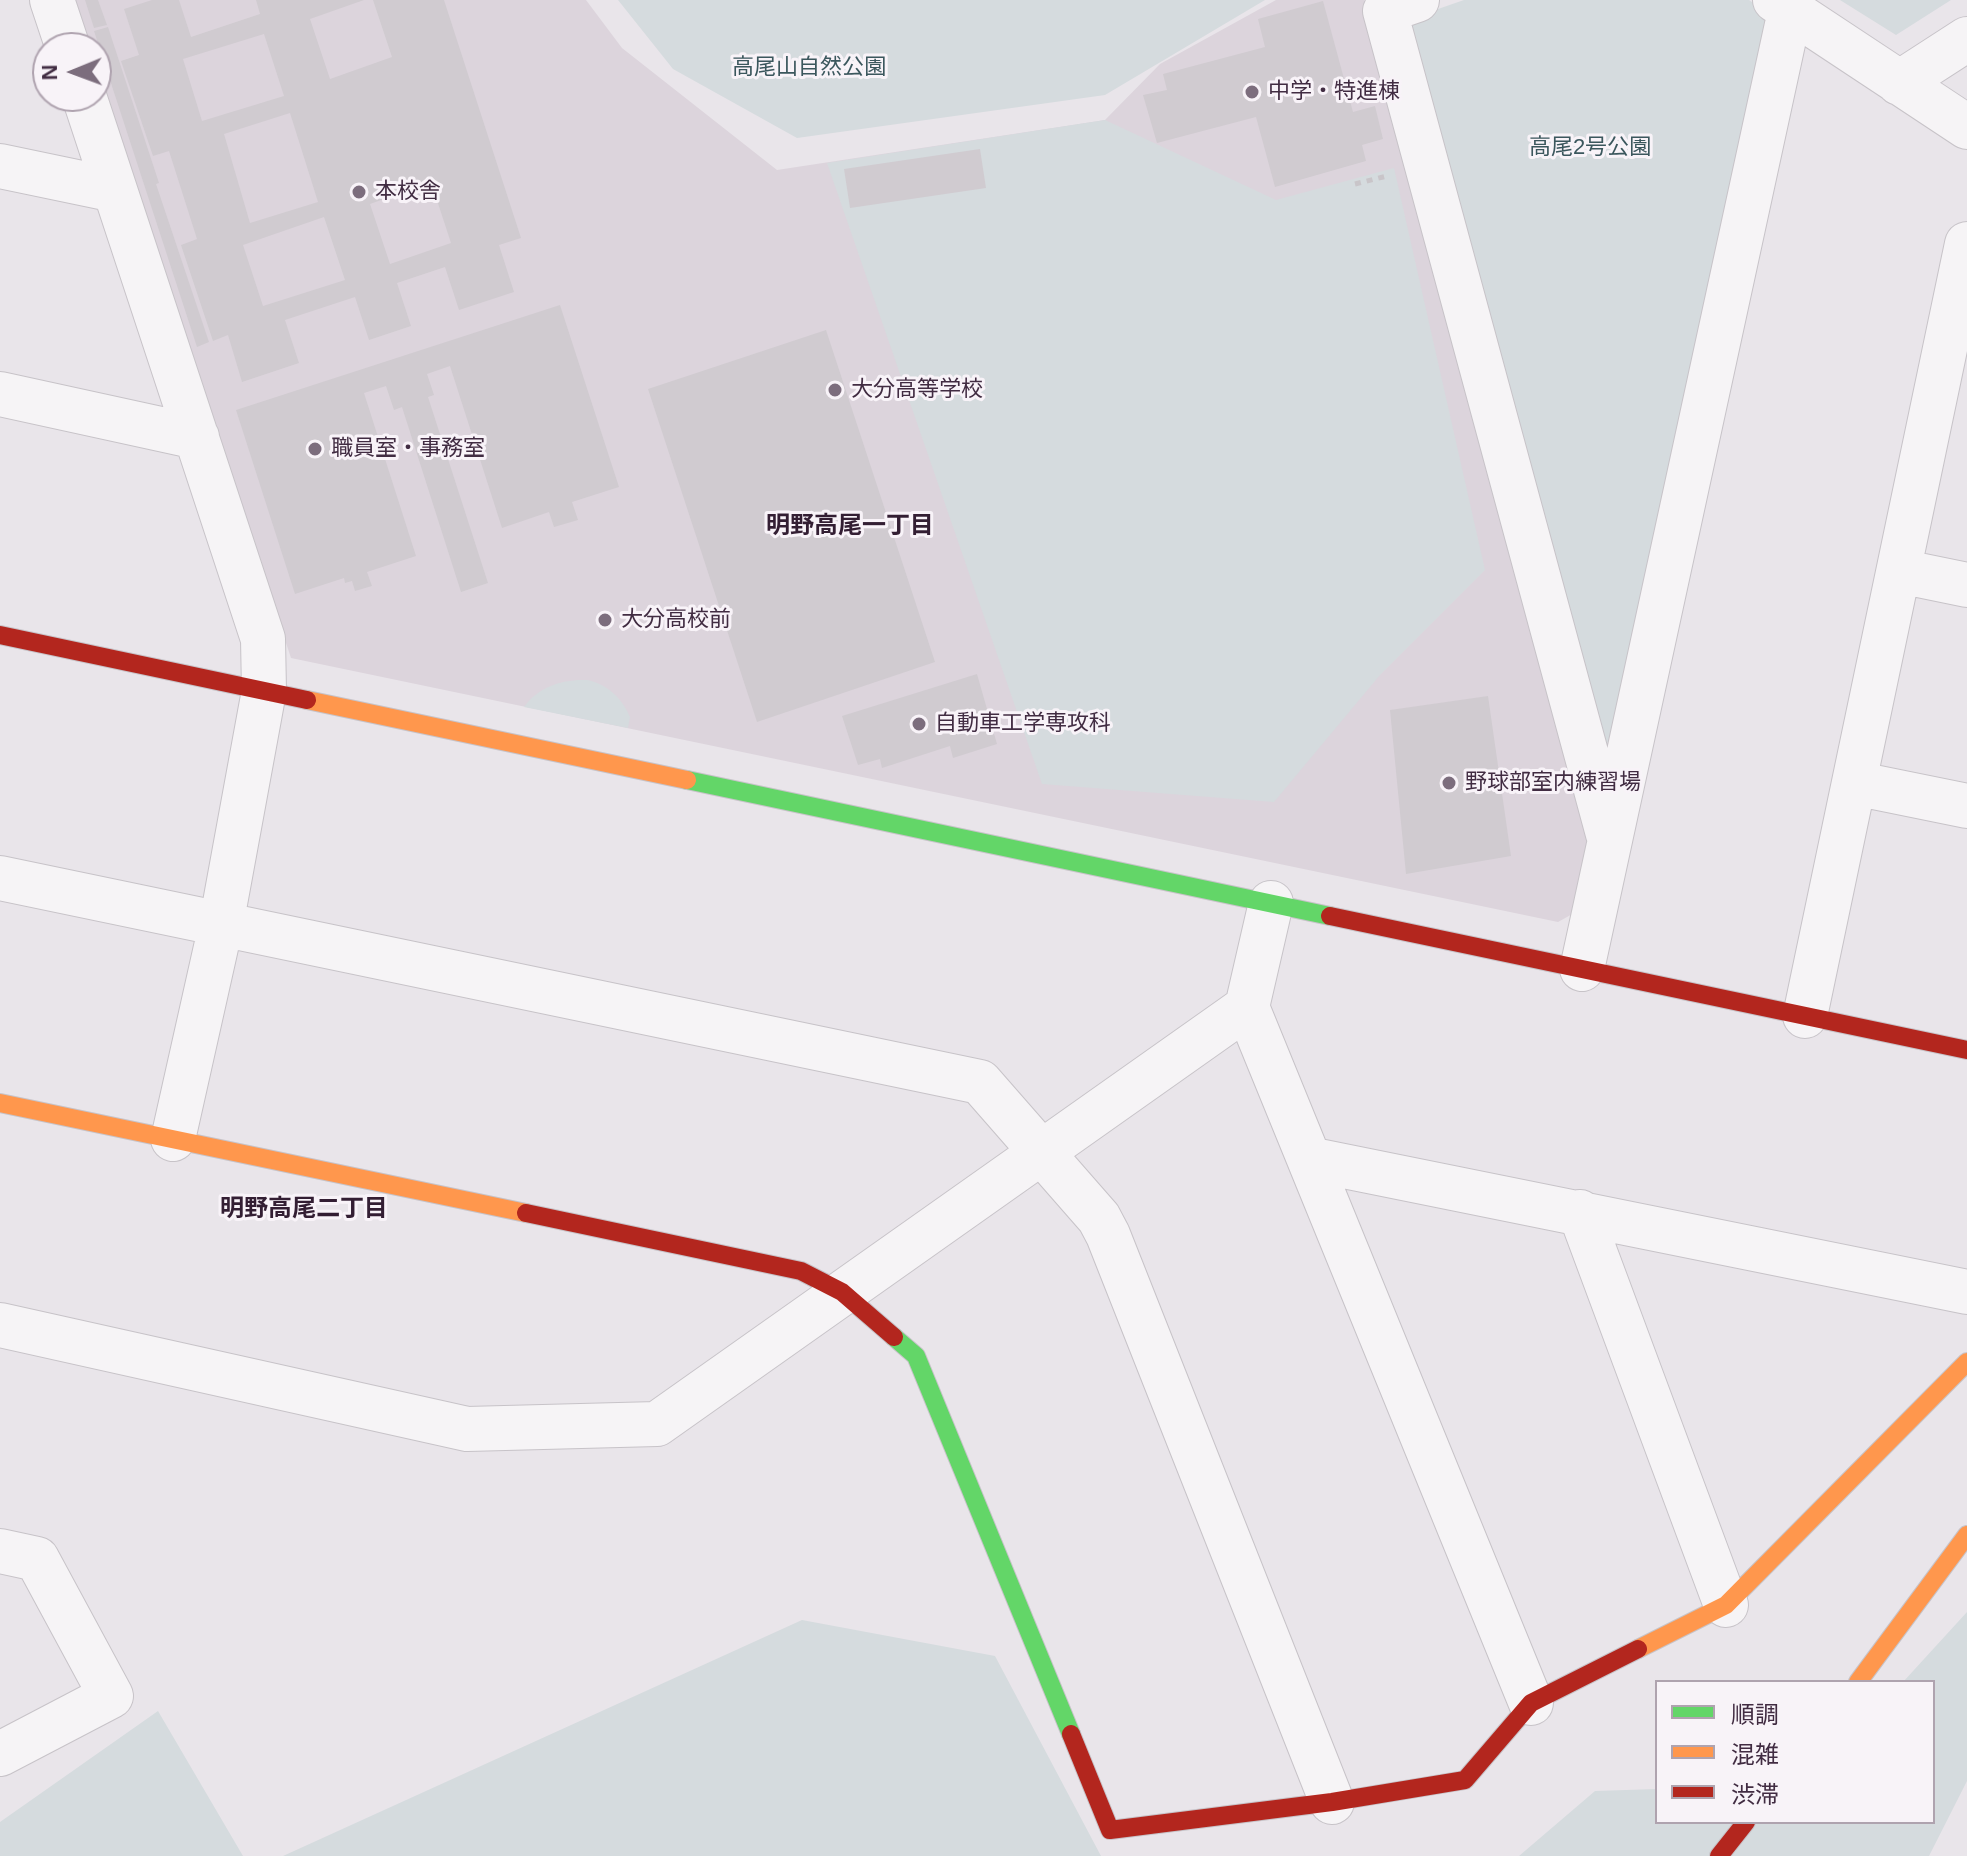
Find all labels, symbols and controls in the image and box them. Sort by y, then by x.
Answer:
north arrow [32,32,112,112]
park label: 高尾山自然公園 [732,55,886,81]
text: N [37,64,62,81]
place label: 中学・特進棟 [1268,79,1400,105]
marker: 中学・特進棟 [1243,83,1261,101]
park label: 高尾2号公園 [1529,135,1651,161]
place label: 本校舎 [375,179,441,205]
marker: 本校舎 [350,183,368,201]
place label: 大分高等学校 [851,377,983,403]
marker: 大分高等学校 [826,381,844,399]
place label: 職員室・事務室 [331,436,485,462]
marker: 職員室・事務室 [306,440,324,458]
district label: 明野高尾一丁目 [766,512,934,540]
place label: 大分高校前 [621,607,731,633]
marker: 大分高校前 [596,611,614,629]
place label: 自動車工学専攻科 [935,711,1111,737]
marker: 自動車工学専攻科 [910,715,928,733]
place label: 野球部室内練習場 [1465,770,1641,796]
marker: 野球部室内練習場 [1440,774,1458,792]
district label: 明野高尾二丁目 [220,1195,388,1223]
legend [1655,1680,1935,1824]
text: 順調 [1731,1701,1779,1728]
text: 混雑 [1731,1741,1779,1768]
text: 渋滞 [1731,1781,1779,1808]

